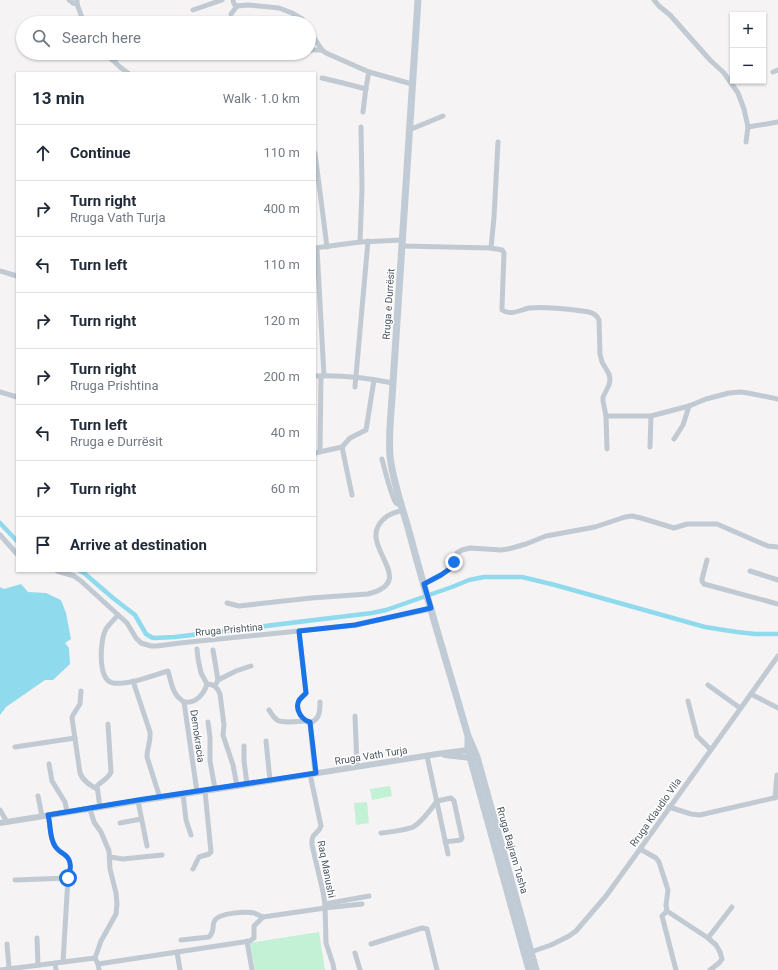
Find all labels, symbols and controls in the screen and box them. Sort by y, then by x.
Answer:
map controls [730,12,766,84]
button: + [730,12,766,48]
search box [16,16,316,60]
icon: search [30,27,52,49]
text: Search here [62,29,141,47]
button: − [730,48,766,84]
text: 13 min [32,88,85,108]
text: Walk · 1.0 km [223,91,300,106]
icon: ahead [32,142,54,164]
text: Continue [70,144,131,162]
text: 110 m [263,145,300,160]
text: Turn right [70,192,136,210]
icon: right [32,198,54,220]
text: 400 m [263,201,300,216]
text: Rruga Vath Turja [70,210,166,225]
icon: left [32,254,54,276]
text: Turn left [70,256,127,274]
text: 110 m [263,257,300,272]
street label: Rruga e Durrësit [381,268,396,340]
icon: right [32,310,54,332]
text: Turn right [70,312,136,330]
text: 120 m [263,313,300,328]
text: Turn right [70,360,136,378]
icon: right [32,366,54,388]
text: 200 m [263,369,300,384]
text: Rruga Prishtina [70,378,158,393]
text: Turn left [70,416,127,434]
icon: left [32,422,54,444]
text: 40 m [271,425,300,440]
text: Rruga e Durrësit [70,434,163,449]
icon: right [32,478,54,500]
text: Turn right [70,480,136,498]
text: 60 m [271,481,300,496]
icon: arrive [32,534,54,556]
text: Arrive at destination [70,536,207,554]
route end [445,553,463,571]
street label: Rruga Prishtina [195,621,263,638]
street label: Demokracia [188,709,207,763]
street label: Rruga Vath Turja [334,744,408,767]
street label: Rruga Klaudio Vila [628,776,683,849]
street label: Rruga Bajram Tusha [495,806,530,895]
street label: Raq Manushi [316,840,337,899]
route start [59,869,77,887]

